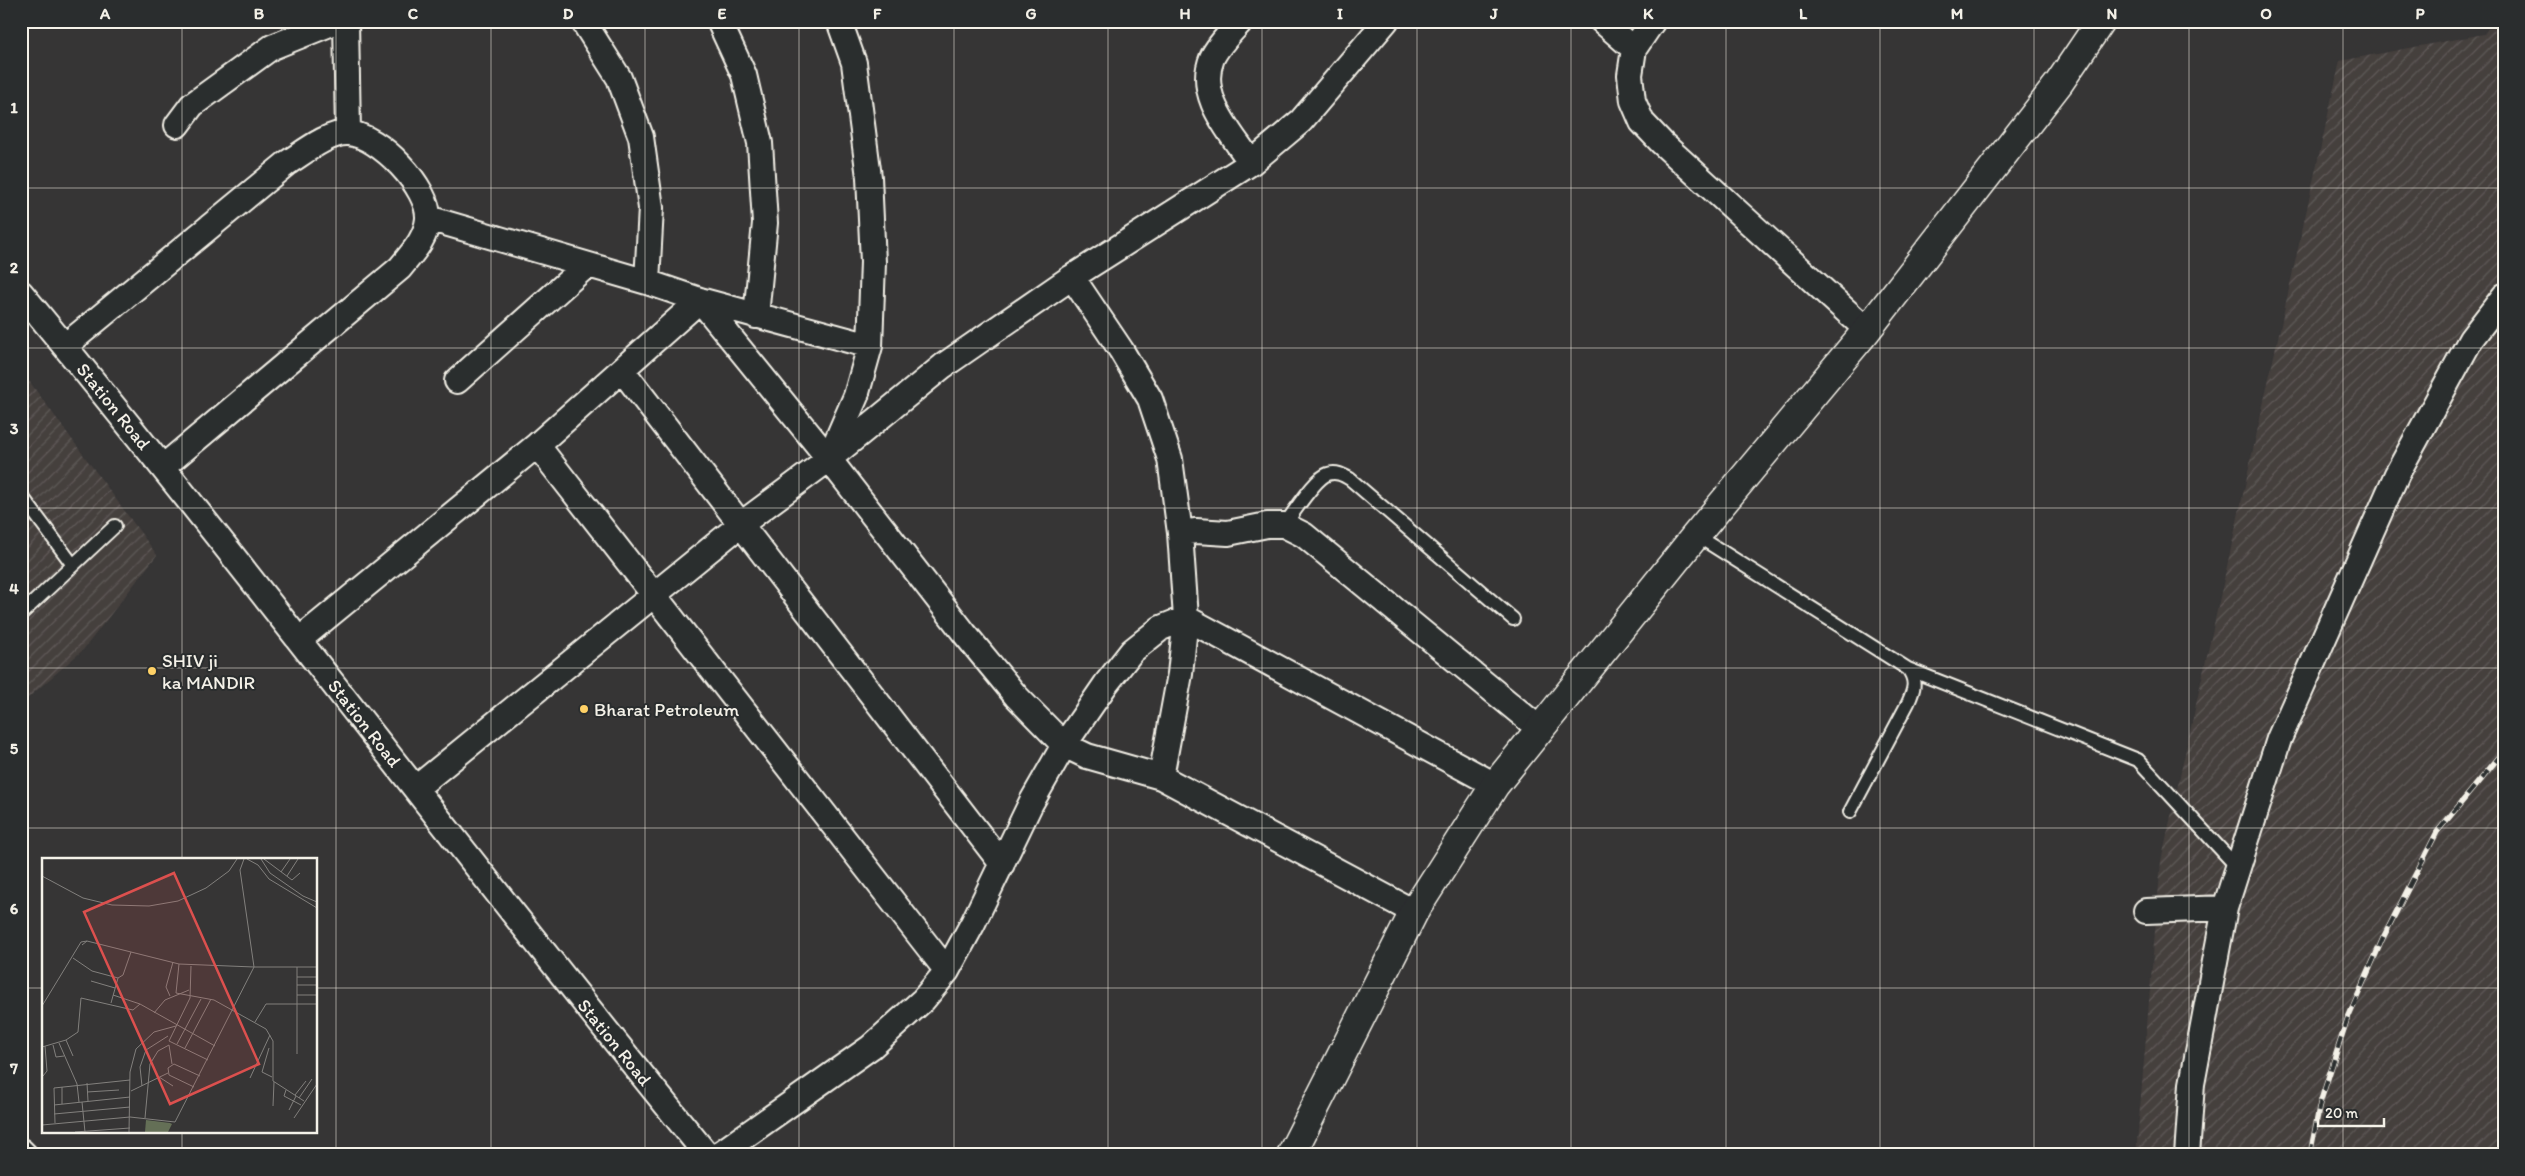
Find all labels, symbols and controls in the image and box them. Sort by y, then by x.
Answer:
text: A [99,4,111,23]
text: B [254,4,265,23]
text: C [408,4,419,23]
text: D [563,4,574,23]
text: E [718,4,727,23]
text: F [873,4,882,23]
text: G [1025,4,1037,23]
text: H [1179,4,1191,23]
text: I [1337,4,1343,23]
text: J [1489,4,1498,23]
text: K [1643,4,1654,23]
text: L [1799,4,1808,23]
text: M [1951,4,1963,23]
text: N [2107,4,2117,23]
text: O [2260,4,2272,23]
text: P [2415,4,2425,23]
text: 1 [10,98,18,117]
text: 2 [10,258,19,277]
street label: Station Road [72,358,156,455]
text: 3 [10,419,19,438]
text: 4 [9,579,19,598]
place label: SHIV ji ka MANDIR [162,649,255,694]
marker: SHIV ji ka MANDIR [146,665,158,677]
street label: Station Road [323,675,406,772]
place label: Bharat Petroleum [594,698,739,721]
marker: Bharat Petroleum [578,703,590,715]
text: 5 [10,739,19,758]
inset map [42,858,318,1134]
text: 6 [10,899,19,918]
street label: Station Road [573,994,657,1091]
text: 7 [9,1059,18,1078]
scale bar [2318,1096,2384,1128]
text: 20 m [2325,1104,2359,1122]

